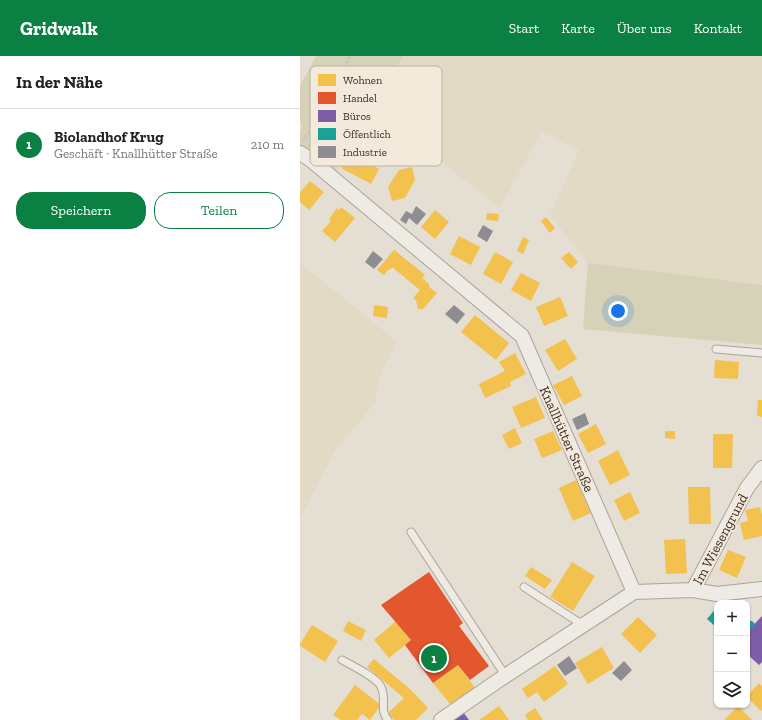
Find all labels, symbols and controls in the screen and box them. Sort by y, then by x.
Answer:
text: Gridwalk [20,17,98,40]
text: Start [509,20,539,37]
text: Karte [561,20,595,37]
text: Über uns [617,20,672,37]
text: Kontakt [694,20,742,37]
legend [310,66,442,166]
text: In der Nähe [16,72,103,92]
text: Wohnen [343,74,383,87]
text: Handel [343,92,377,105]
text: Büros [343,110,371,123]
text: Biolandhof Krug [54,128,164,146]
text: Öffentlich [343,128,392,141]
text: 1 [26,137,32,152]
text: 210 m [251,137,284,152]
text: Geschäft · Knallhütter Straße [54,146,218,161]
text: Industrie [343,146,387,159]
button: Speichern [16,192,146,229]
button: Teilen [154,192,284,229]
your location [608,301,628,321]
street label: Knallhütter Straße [536,384,598,495]
street label: Im Wiesengrund [689,491,752,588]
map controls [714,600,750,708]
button: + [714,600,750,636]
button: − [714,636,750,672]
pin: 1 [421,643,447,673]
button: layers [714,672,750,708]

